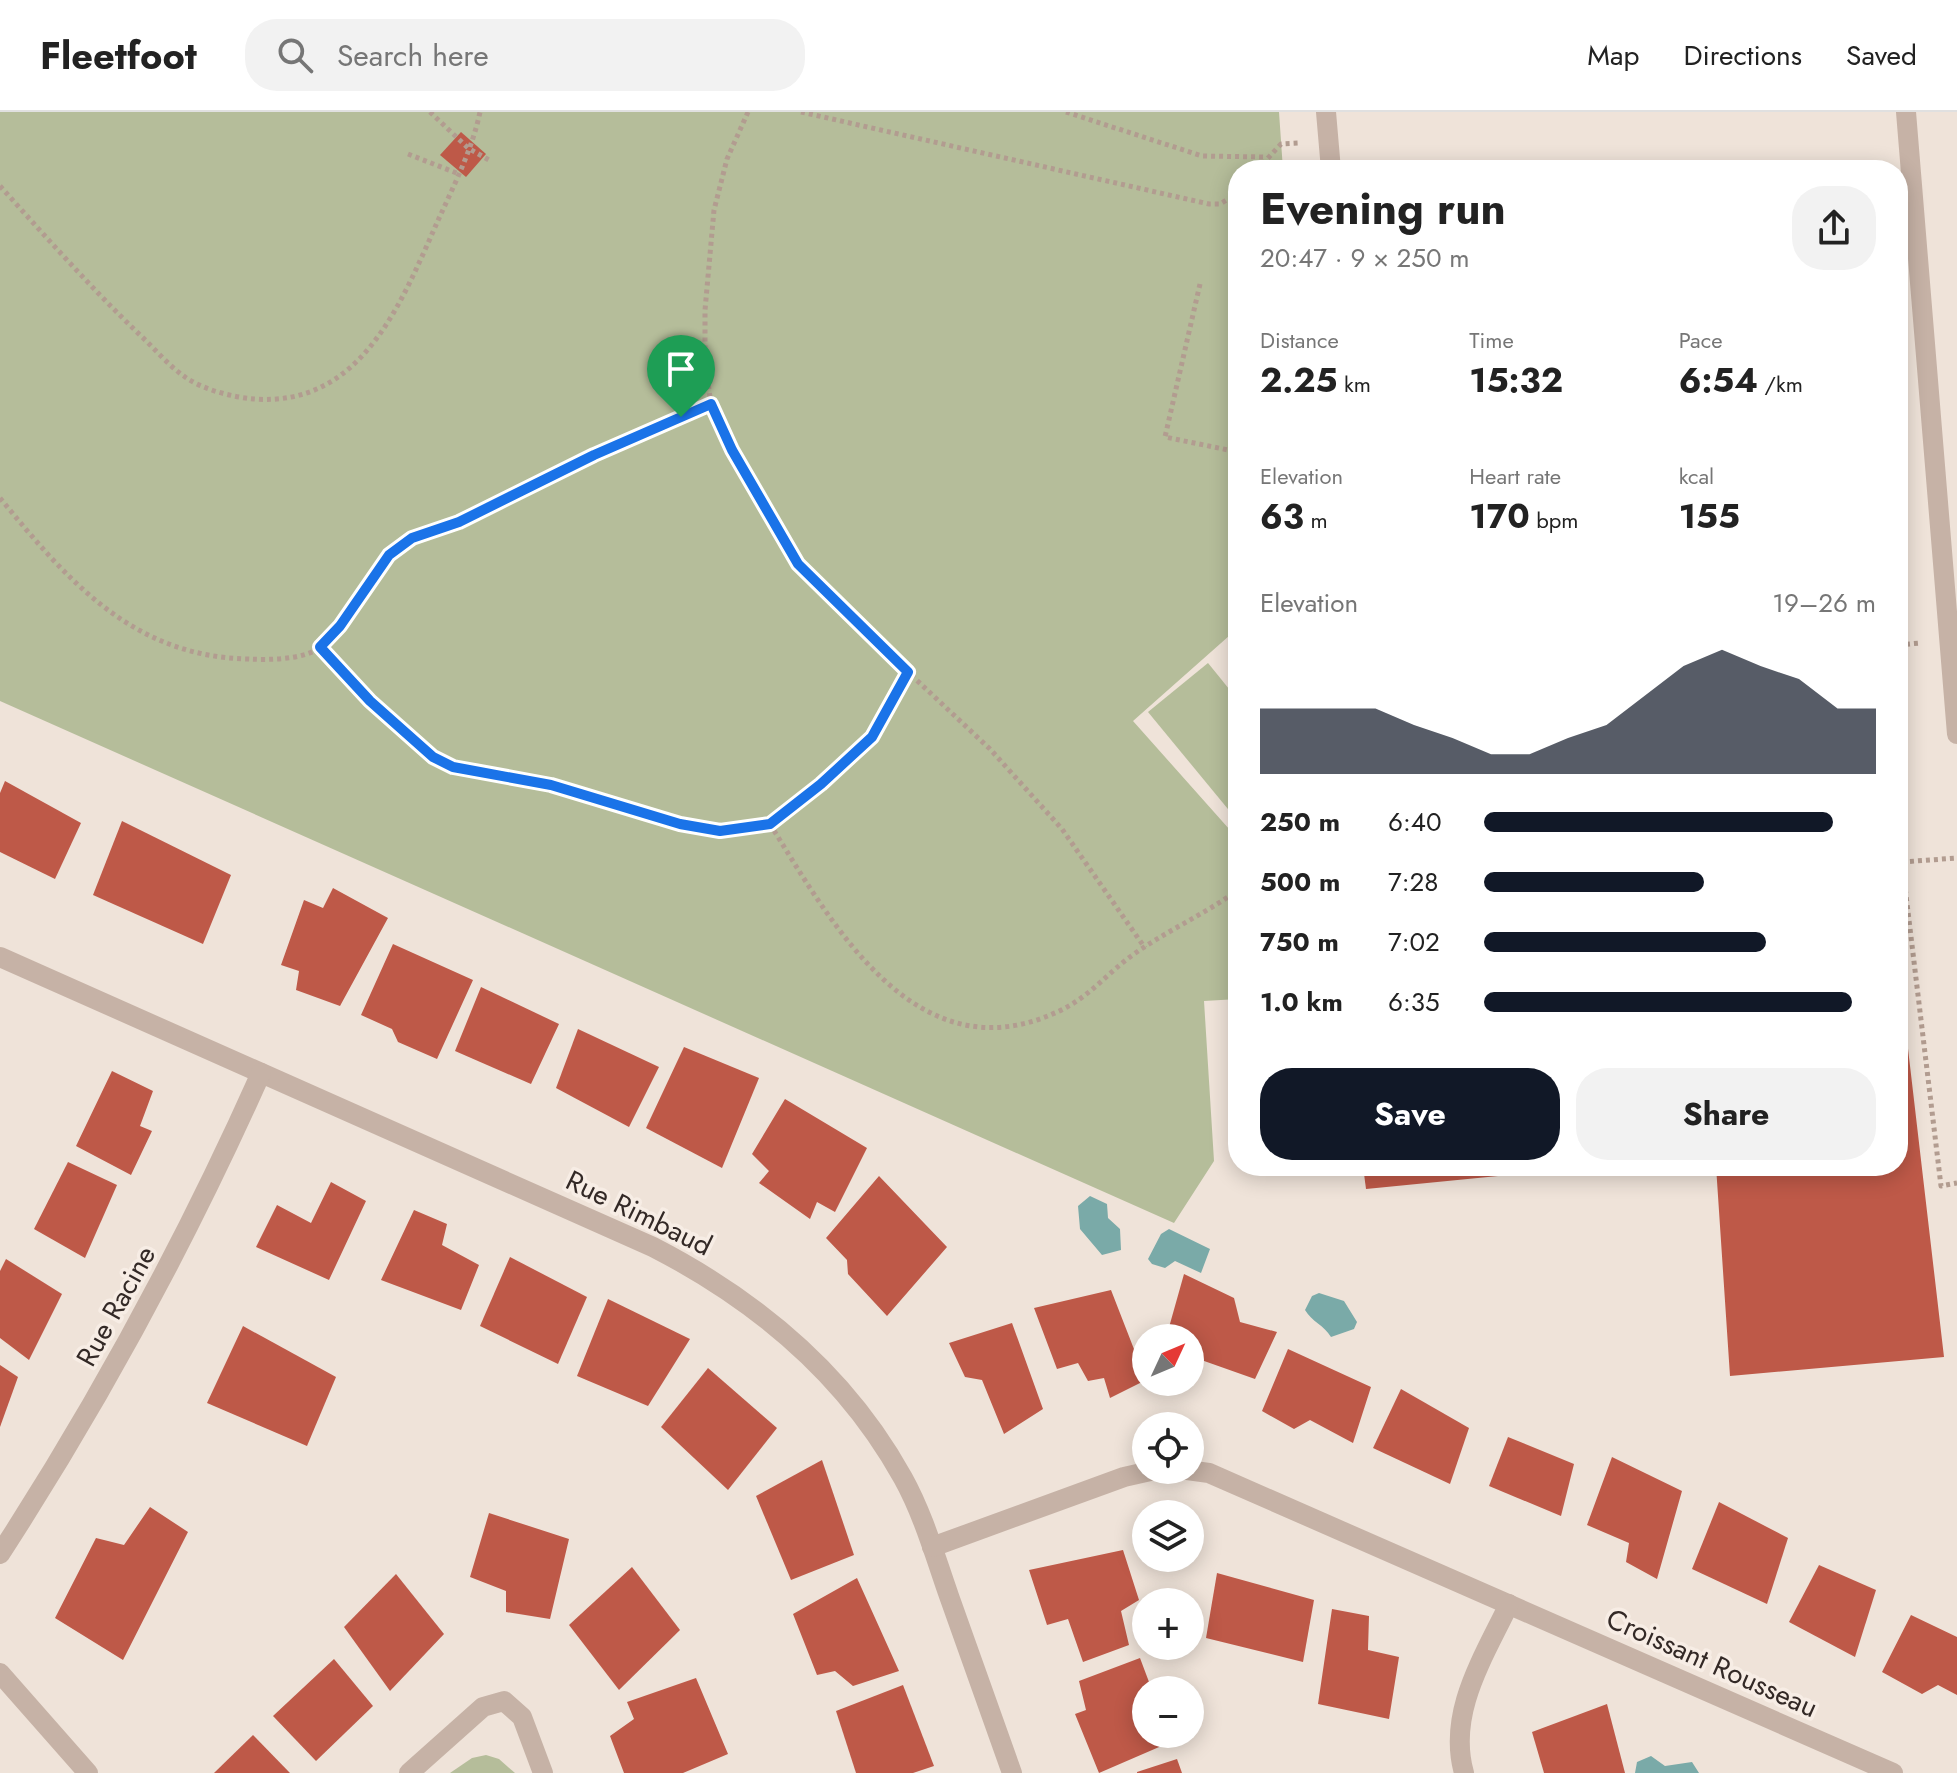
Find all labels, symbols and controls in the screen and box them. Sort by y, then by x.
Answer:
search box [245,19,805,91]
text: Fleetfoot [40,28,197,83]
icon: search [273,33,317,77]
text: Search here [337,34,489,77]
text: Map [1587,35,1639,76]
text: Directions [1683,35,1802,76]
text: Saved [1846,35,1917,76]
text: Evening run [1260,177,1506,241]
button: share [1792,186,1876,270]
text: 20:47 · 9 × 250 m [1260,239,1470,277]
text: Distance [1260,324,1339,356]
text: Time [1469,324,1514,356]
text: Pace [1679,324,1722,356]
pin [647,335,715,417]
icon: arrive [659,347,703,391]
text: 2.25 [1260,356,1338,405]
text: 15:32 [1469,356,1563,405]
text: 6:54 [1679,356,1758,405]
text: km [1338,368,1371,400]
text: /km [1758,368,1803,400]
text: Elevation [1260,460,1343,492]
text: Heart rate [1469,460,1561,492]
text: kcal [1679,460,1714,492]
text: 63 [1260,492,1304,541]
text: 170 [1469,492,1530,541]
text: 155 [1679,492,1740,541]
text: m [1304,504,1328,536]
text: bpm [1530,504,1579,536]
text: Elevation [1260,584,1358,622]
text: 19–26 m [1772,584,1876,622]
text: 250 m [1260,803,1340,841]
text: 6:40 [1388,803,1442,841]
text: 500 m [1260,863,1340,901]
text: 7:28 [1388,863,1438,901]
text: 750 m [1260,923,1339,961]
text: 7:02 [1388,923,1440,961]
text: 1.0 km [1260,983,1343,1021]
text: 6:35 [1388,983,1440,1021]
button: Save [1260,1068,1560,1160]
button: Share [1576,1068,1876,1160]
street label: Rue Rimbaud [559,1160,719,1266]
street label: Rue Racine [66,1238,166,1374]
north arrow [1132,1324,1204,1396]
map controls [1132,1324,1204,1748]
button: locate [1132,1412,1204,1484]
button: layers [1132,1500,1204,1572]
button: + [1132,1588,1204,1660]
street label: Croissant Rousseau [1600,1598,1824,1728]
button: − [1132,1676,1204,1748]

